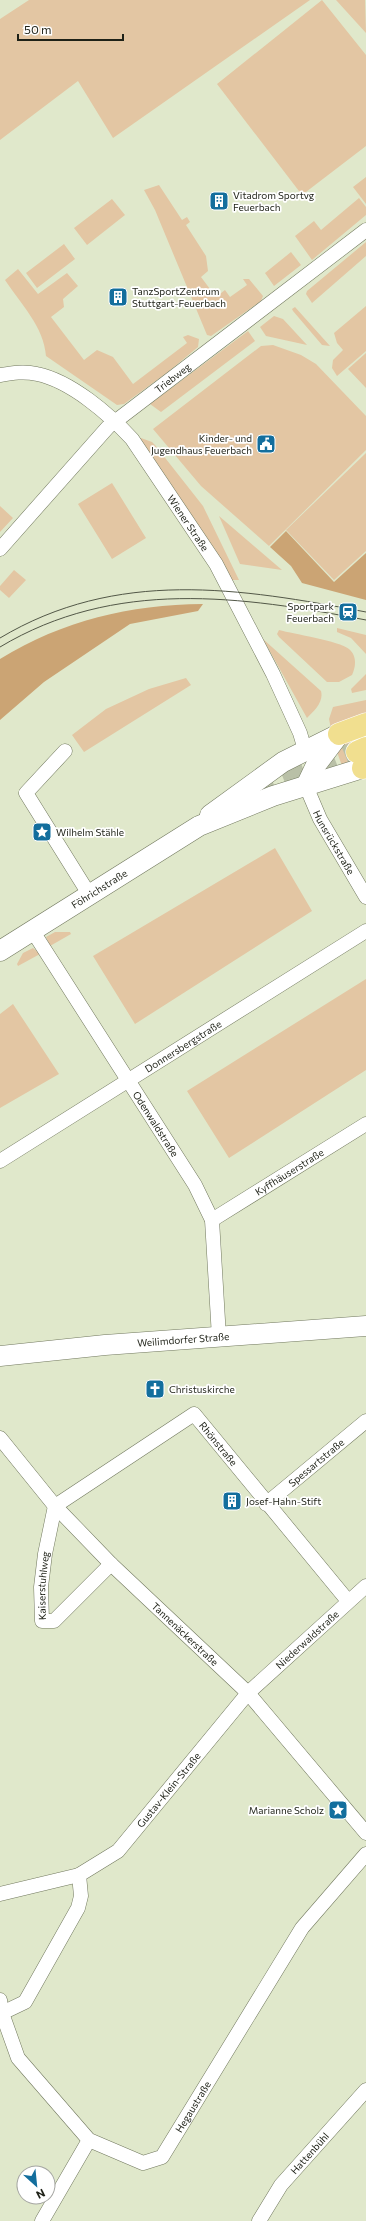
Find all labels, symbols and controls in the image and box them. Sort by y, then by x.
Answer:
scale bar [18,16,123,42]
text: 50 m [24,22,52,36]
place label: Vitadrom Sportvg Feuerbach [233,189,315,213]
building icon: Vitadrom Sportvg Feuerbach [208,190,230,212]
place label: TanzSportZentrum Stuttgart-Feuerbach [132,285,226,309]
building icon: TanzSportZentrum Stuttgart-Feuerbach [107,286,129,308]
street label: Triebweg [152,360,193,395]
place label: Kinder- und Jugendhaus Feuerbach [151,432,252,456]
public building icon: Kinder- und Jugendhaus Feuerbach [255,433,277,455]
street label: Wiener Straße [165,492,212,553]
place label: Sportpark Feuerbach [287,600,335,624]
station icon: Sportpark Feuerbach [337,601,359,623]
street label: Hunsrückstraße [311,808,357,877]
place icon: Wilhelm Stähle [31,821,53,843]
place label: Wilhelm Stähle [56,826,124,838]
street label: Föhrichstraße [69,867,129,911]
street label: Donnersbergstraße [142,1018,223,1075]
street label: Odenwaldstraße [131,1089,181,1159]
street label: Kyffhäuserstraße [253,1146,326,1198]
street label: Weilimdorfer Straße [137,1330,230,1349]
church icon: Christuskirche [144,1378,166,1400]
place label: Christuskirche [169,1383,235,1395]
street label: Rhönstraße [197,1419,240,1468]
street label: Spessartstraße [286,1436,346,1489]
building icon: Josef-Hahn-Stift [221,1490,243,1512]
place label: Josef-Hahn-Stift [246,1495,321,1507]
street label: Kaiserstuhlweg [35,1550,52,1620]
street label: Tannenäckerstraße [149,1600,221,1668]
street label: Niederwaldstraße [273,1608,341,1671]
street label: Gustav-Klein-Straße [134,1750,203,1830]
place icon: Marianne Scholz [327,1799,349,1821]
place label: Marianne Scholz [249,1804,324,1816]
street label: Hegaustraße [173,2079,213,2135]
street label: Hattenbühl [288,2130,331,2176]
north arrow [16,2165,56,2205]
text: N [34,2187,47,2202]

